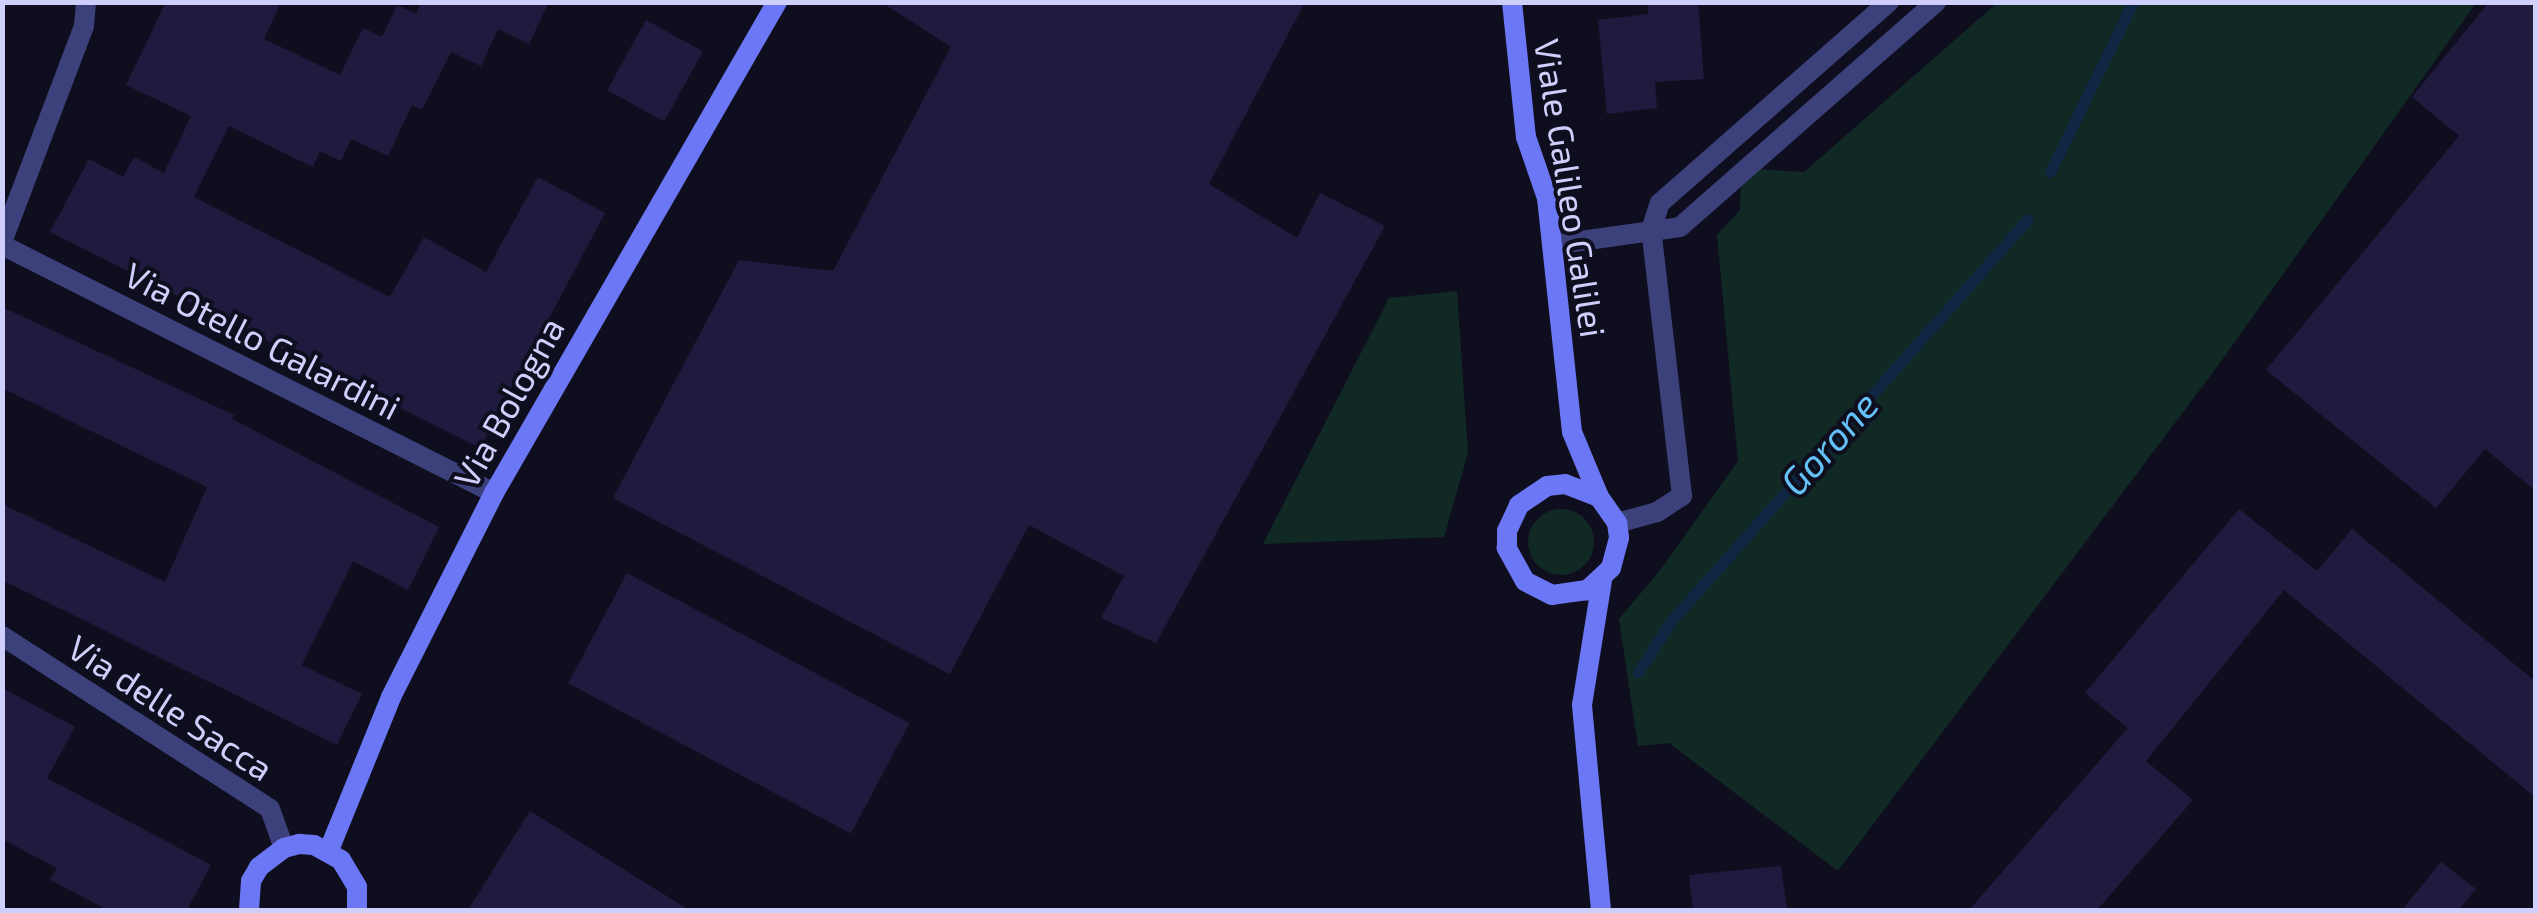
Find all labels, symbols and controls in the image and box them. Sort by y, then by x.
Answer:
street label: Viale Galileo Galilei [1527,36,1615,340]
street label: Via Otello Galardini [118,252,408,428]
street label: Via Bologna [444,310,572,494]
water label: Gorone [1771,382,1887,504]
street label: Via delle Sacca [61,625,281,789]

